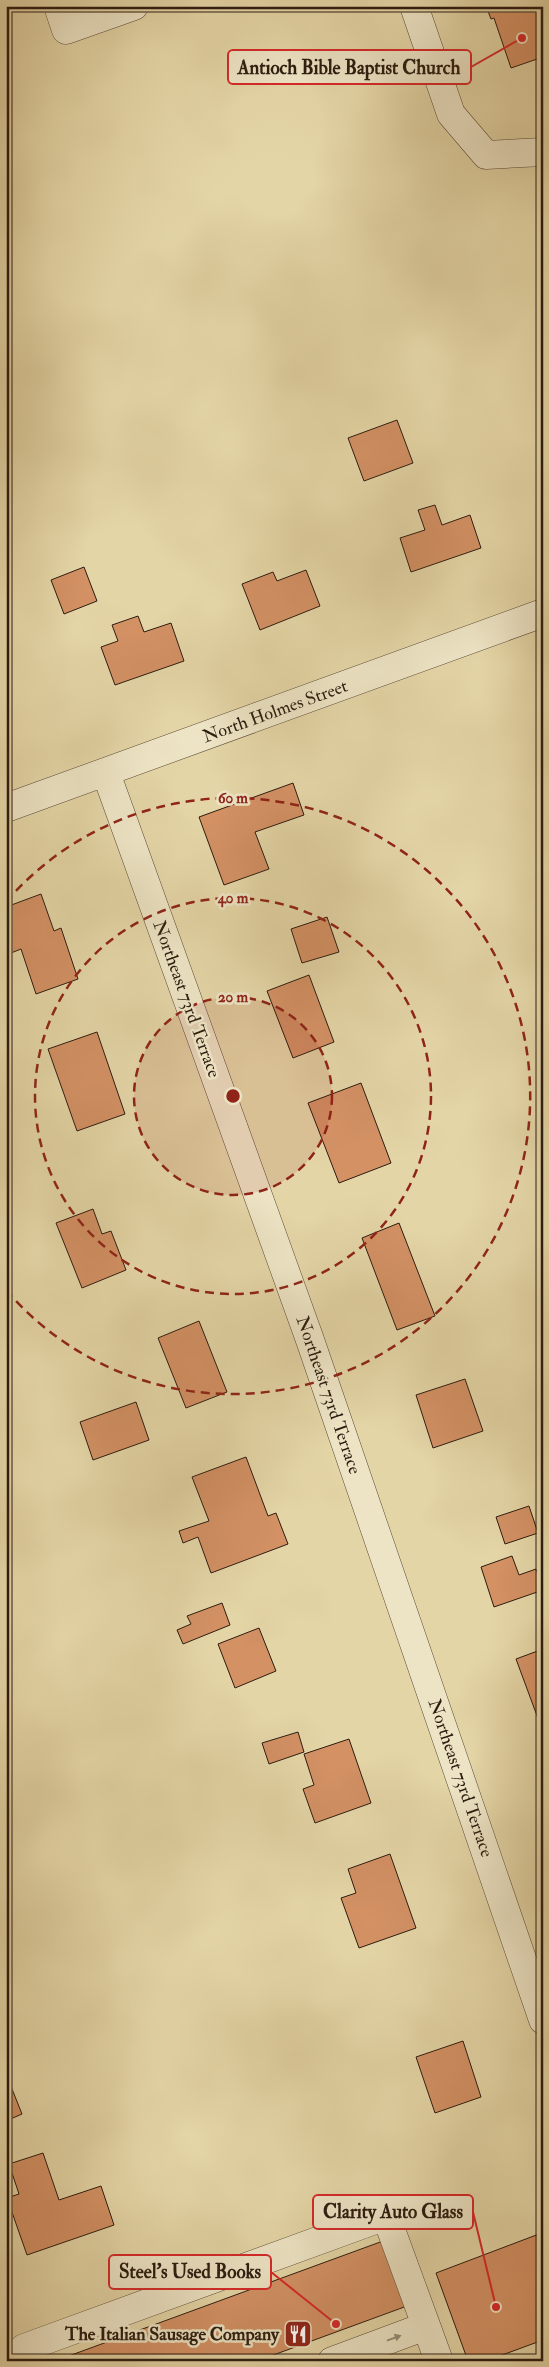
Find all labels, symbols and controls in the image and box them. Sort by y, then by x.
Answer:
callout: Antioch Bible Baptist Church [228,50,471,84]
text: Antioch Bible Baptist Church [237,56,460,81]
street label: North Holmes Street [200,675,351,748]
text: 60 m [218,789,248,808]
text: 40 m [217,889,249,908]
street label: Northeast 73rd Terrace [147,917,226,1081]
text: 20 m [218,988,248,1007]
centre of rings [224,1087,242,1105]
street label: Northeast 73rd Terrace [291,1313,367,1478]
street label: Northeast 73rd Terrace [423,1696,499,1861]
callout: Clarity Auto Glass [313,2195,473,2229]
text: Clarity Auto Glass [323,2200,463,2225]
callout: Steel's Used Books [109,2255,271,2289]
text: Steel's Used Books [119,2260,261,2284]
restaurant icon: The Italian Sausage Company [283,2319,313,2349]
place label: The Italian Sausage Company [64,2323,280,2346]
one-way arrow [387,2334,402,2342]

